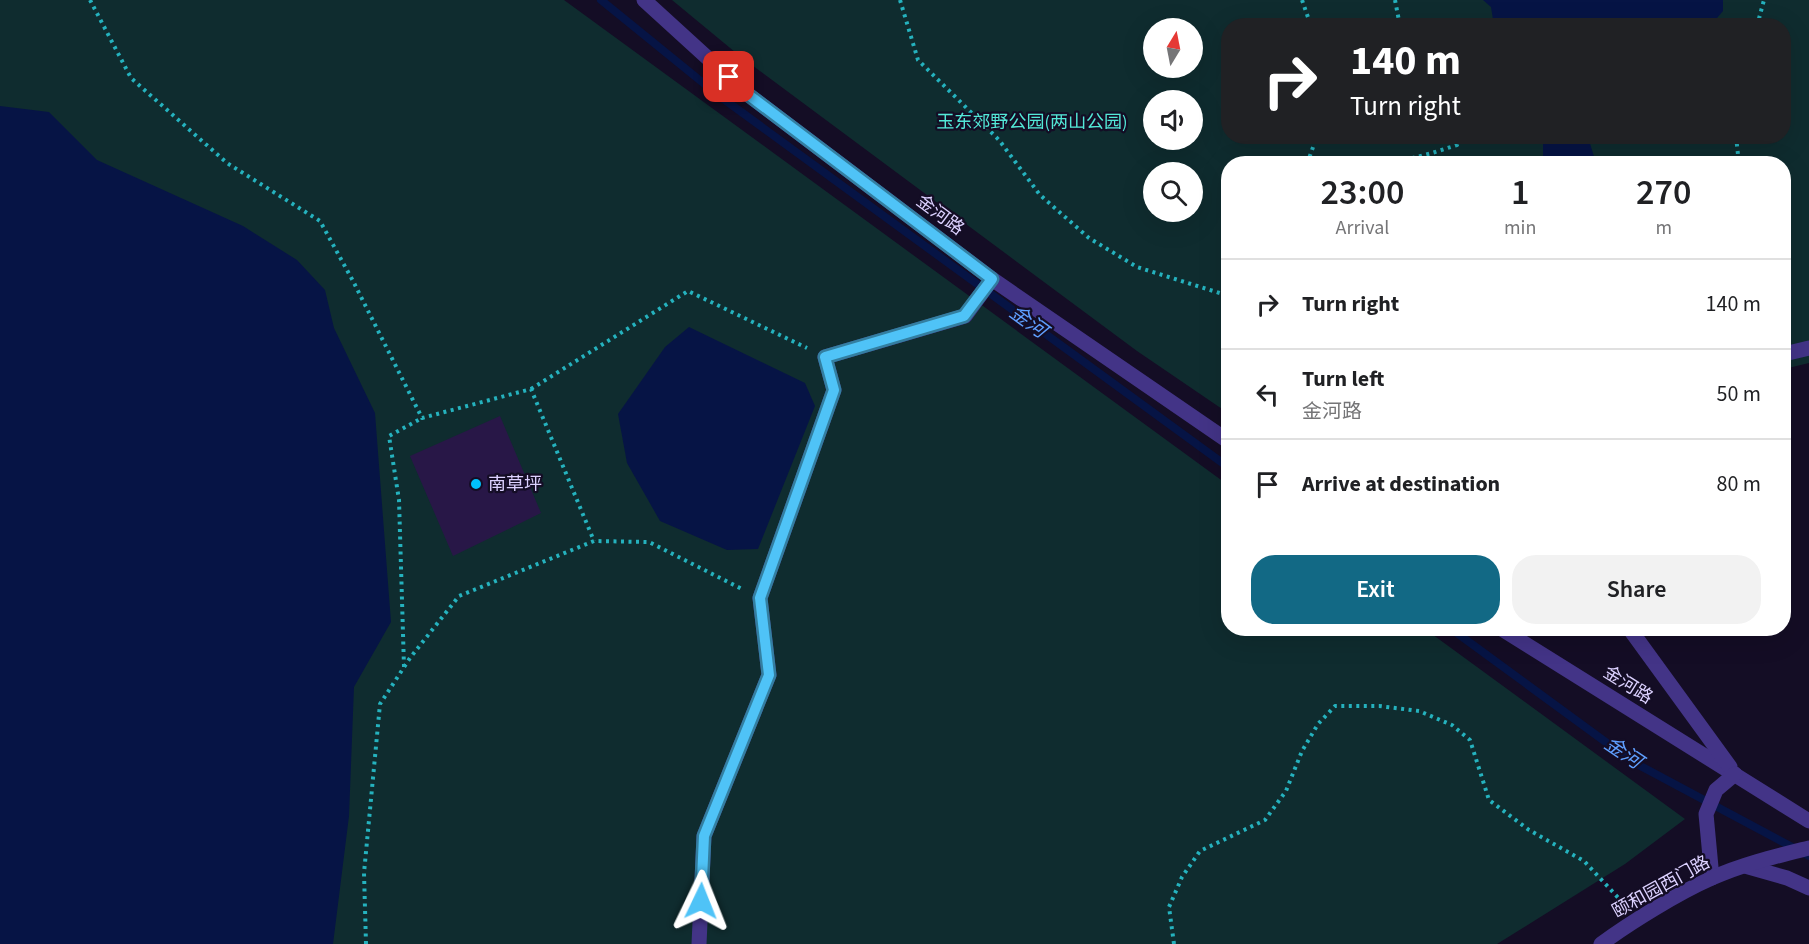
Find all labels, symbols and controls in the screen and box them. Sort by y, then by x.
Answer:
north arrow [1143,18,1203,78]
map controls [1143,18,1203,222]
text: 140 m [1350,31,1461,91]
icon: right [1251,42,1329,120]
pin [703,51,754,102]
icon: arrive [712,60,745,93]
text: Turn right [1350,87,1461,126]
button: sound [1143,90,1203,150]
park label: 玉东郊野公园(两山公园) [937,110,1127,135]
button: search [1143,162,1203,222]
text: 23:00 [1321,167,1404,218]
text: 1 [1511,167,1529,218]
text: 270 [1636,167,1691,218]
street label: 金河路 [911,189,969,241]
text: Arrival [1336,214,1389,242]
text: min [1504,214,1536,242]
text: m [1655,214,1672,242]
icon: right [1251,288,1284,321]
text: Turn right [1302,288,1399,320]
text: 140 m [1706,288,1761,320]
water label: 金河 [1004,299,1056,347]
text: Turn left [1302,363,1384,395]
icon: left [1251,378,1284,411]
text: 50 m [1716,378,1761,410]
text: 金河路 [1302,398,1362,426]
icon: arrive [1251,468,1284,501]
text: Arrive at destination [1302,468,1500,500]
text: 80 m [1716,468,1761,500]
place label: 南草坪 [488,472,542,497]
marker: 南草坪 [469,477,483,491]
button: Exit [1251,555,1500,624]
button: Share [1512,555,1761,624]
street label: 金河路 [1598,660,1658,710]
water label: 金河 [1599,730,1651,778]
street label: 颐和园西门路 [1608,850,1714,924]
position arrow [669,869,733,933]

